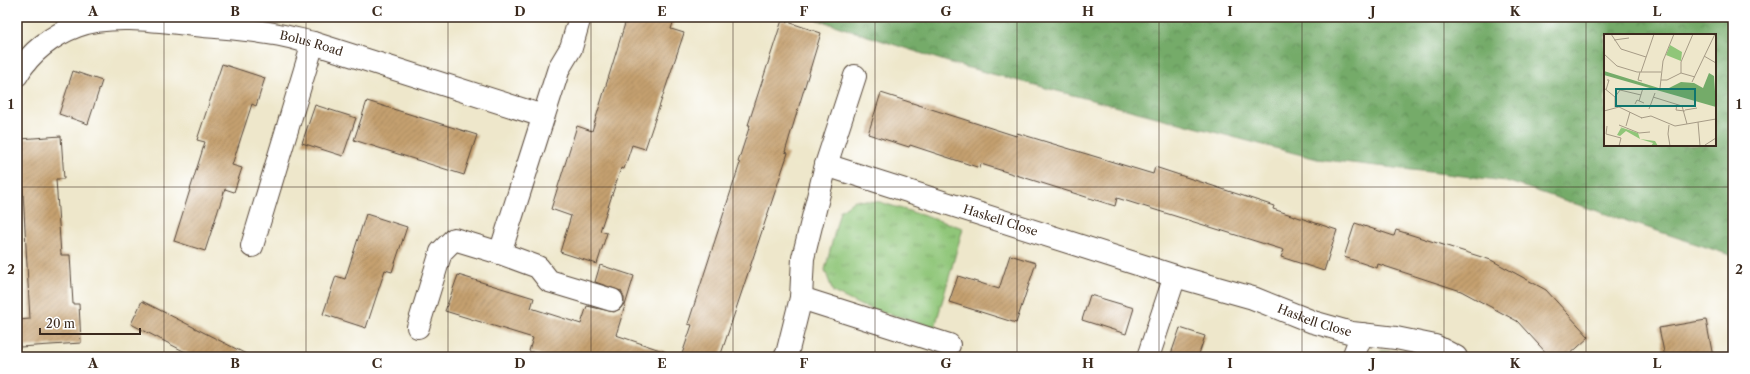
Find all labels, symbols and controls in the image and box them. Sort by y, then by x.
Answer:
text: A [87,3,99,19]
text: B [230,3,240,19]
text: C [372,3,382,19]
text: D [514,3,526,19]
text: E [657,3,667,19]
text: F [800,3,809,19]
text: G [940,3,952,19]
text: H [1082,3,1094,19]
text: I [1227,3,1233,19]
text: J [1368,3,1376,19]
text: K [1510,3,1521,19]
text: L [1653,3,1662,19]
street label: Bolus Road [278,27,345,59]
inset map [1604,34,1716,146]
text: 1 [8,96,14,112]
text: 1 [1736,96,1742,112]
street label: Haskell Close [961,201,1040,239]
text: 2 [7,261,15,277]
text: 2 [1735,261,1743,277]
street label: Haskell Close [1275,301,1354,340]
scale bar [40,310,140,336]
text: 20 m [46,316,75,331]
text: A [87,355,99,371]
text: B [230,355,240,371]
text: C [372,355,382,371]
text: D [514,355,526,371]
text: E [657,355,667,371]
text: F [800,355,809,371]
text: G [940,355,952,371]
text: H [1082,355,1094,371]
text: I [1227,355,1233,371]
text: J [1368,355,1376,371]
text: K [1510,355,1521,371]
text: L [1653,355,1662,371]

